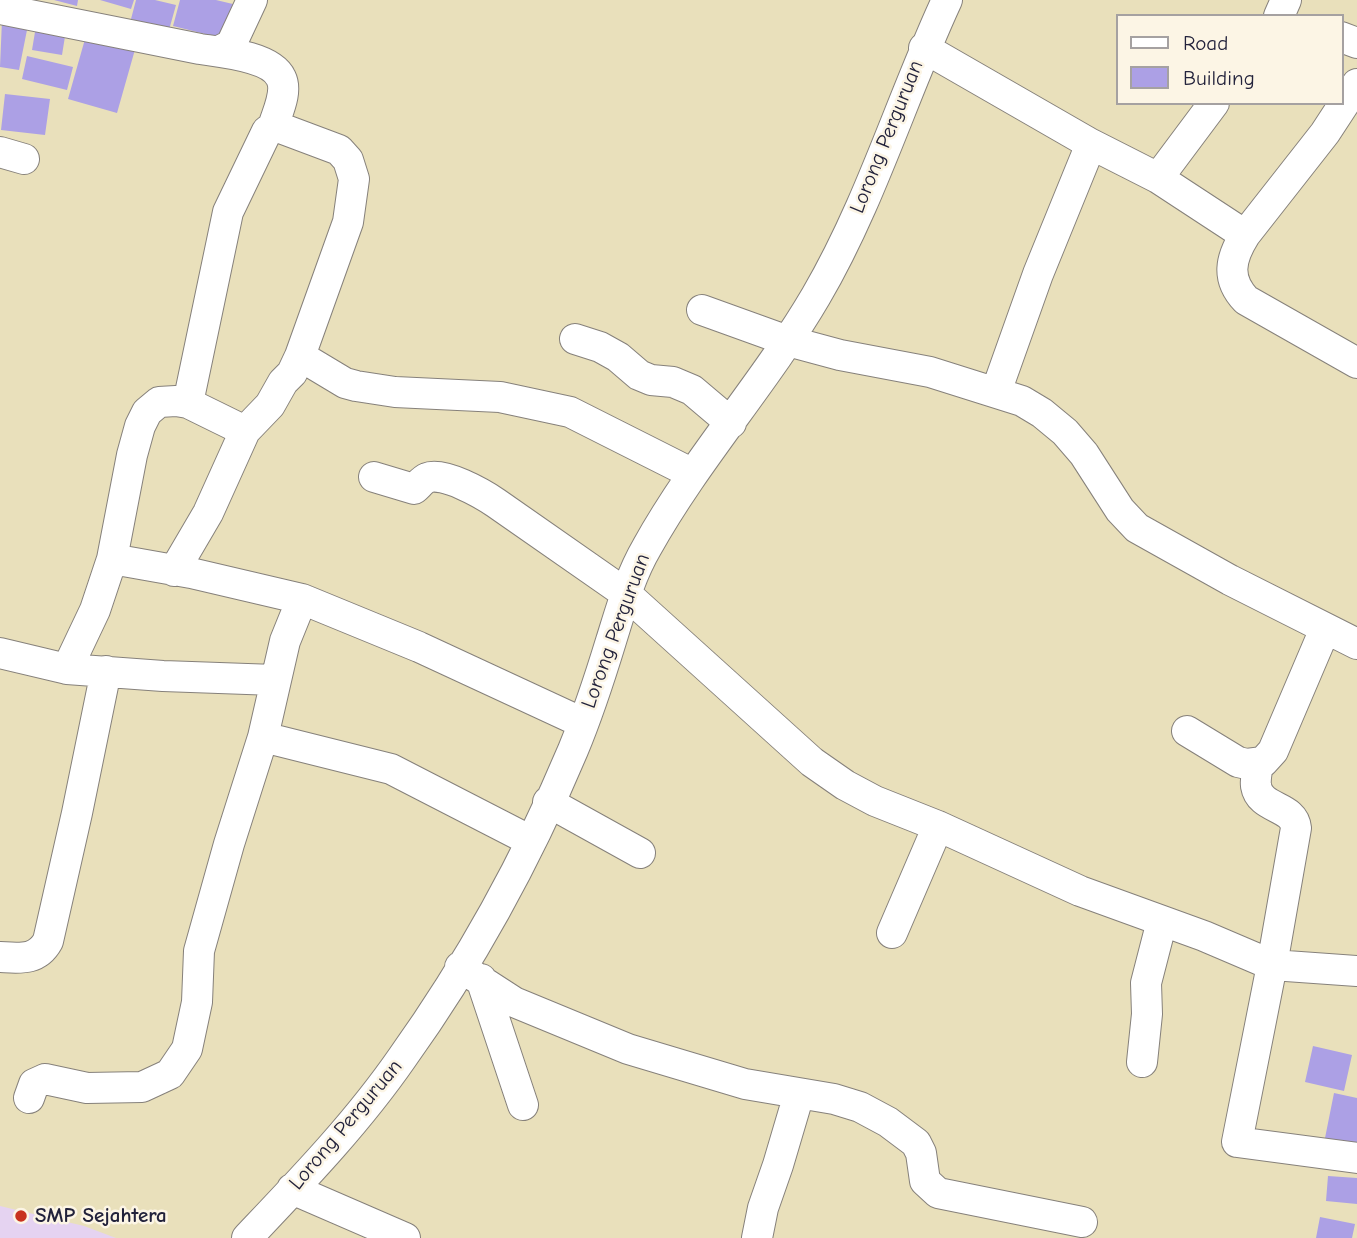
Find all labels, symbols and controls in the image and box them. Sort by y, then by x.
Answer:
legend [1116,14,1343,105]
text: Road [1183,31,1228,55]
street label: Lorong Perguruan [845,57,929,217]
text: Building [1183,66,1255,90]
street label: Lorong Perguruan [576,550,656,712]
street label: Lorong Perguruan [284,1055,408,1195]
place label: SMP Sejahtera [35,1203,167,1229]
marker: SMP Sejahtera [13,1208,29,1224]

